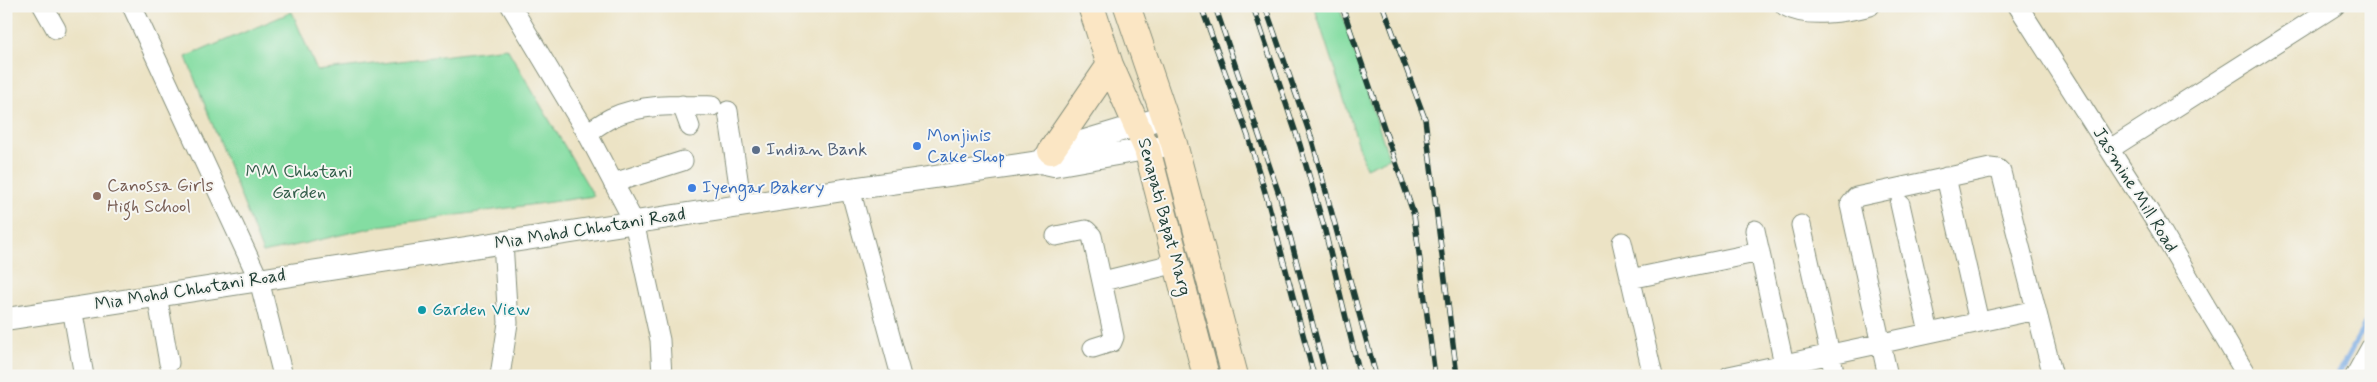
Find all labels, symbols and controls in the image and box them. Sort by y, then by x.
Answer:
street label: Jasmine Mill Road [2087,123,2183,257]
place label: Monjinis Cake Shop [927,124,1005,169]
street label: Senapati Bapat Marg [1130,135,1197,299]
place label: Indian Bank [766,138,867,162]
marker: Monjinis Cake Shop [911,140,923,152]
marker: Indian Bank [750,144,762,156]
park label: MM Chhotani Garden [245,160,353,205]
place label: Canossa Girls High School [107,174,214,221]
place label: Iyengar Bakery [702,176,824,201]
marker: Iyengar Bakery [686,182,698,194]
marker: Canossa Girls High School [91,190,103,202]
street label: Mia Mohd Chhotani Road [493,202,687,256]
street label: Mia Mohd Chhotani Road [93,263,287,317]
place label: Garden View [432,298,530,322]
marker: Garden View [416,304,428,316]

